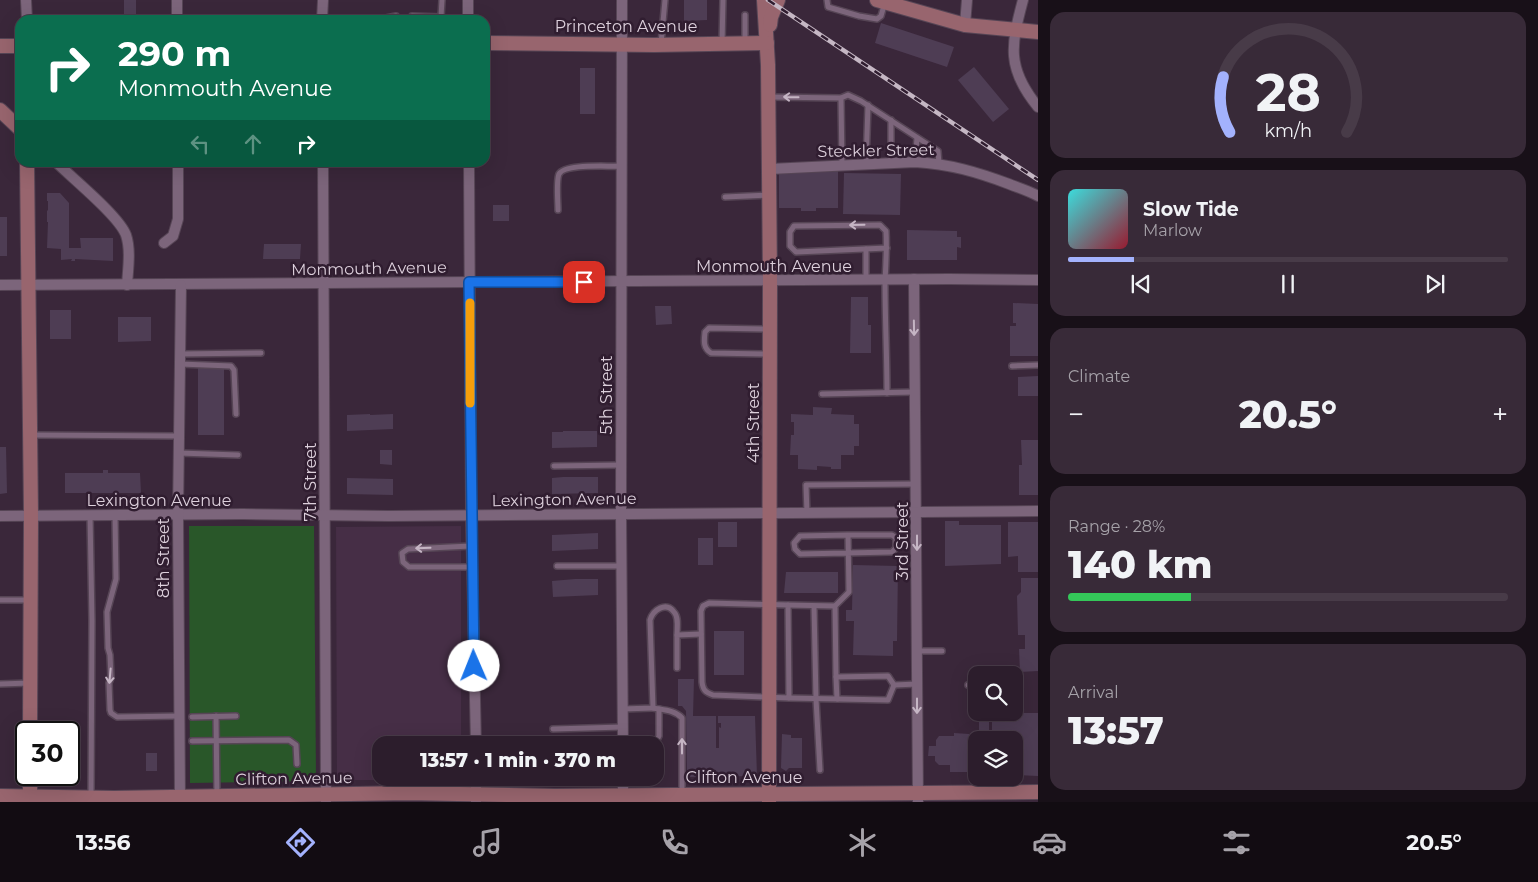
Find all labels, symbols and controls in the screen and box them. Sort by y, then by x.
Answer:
street label: Princeton Avenue [555,17,697,36]
text: 290 m [118,32,231,75]
icon: right [35,35,100,100]
text: 28 [1255,61,1321,124]
text: Monmouth Avenue [118,75,332,102]
one-way arrow [783,92,800,102]
text: km/h [1264,120,1312,141]
icon: left [186,130,214,158]
icon: ahead [239,130,267,158]
icon: right [292,130,320,158]
street label: Steckler Street [817,140,935,161]
text: Slow Tide [1143,198,1239,221]
one-way arrow [850,220,866,230]
text: Marlow [1143,221,1202,240]
street label: Monmouth Avenue [696,257,852,276]
street label: Monmouth Avenue [291,258,447,279]
pin [563,261,605,303]
icon: arrive [570,268,598,296]
icon: previous [1127,270,1155,298]
icon: pause [1274,270,1302,298]
icon: next [1421,270,1449,298]
one-way arrow [909,320,919,336]
street label: 5th Street [597,355,616,434]
text: Climate [1068,367,1130,386]
street label: 4th Street [744,382,763,463]
text: 20.5° [1239,391,1337,438]
text: − [1068,397,1084,431]
text: + [1492,397,1508,431]
street label: 7th Street [301,442,320,522]
street label: Lexington Avenue [491,489,637,510]
street label: Lexington Avenue [87,491,231,510]
street label: 3rd Street [893,501,912,580]
street label: 8th Street [154,517,173,598]
text: Range · 28% [1068,517,1165,536]
one-way arrow [912,534,922,551]
text: 140 km [1068,541,1212,588]
one-way arrow [415,544,431,553]
position arrow [447,639,499,691]
map controls [968,666,1023,786]
button: search [968,666,1023,721]
one-way arrow [105,667,115,683]
text: Arrival [1068,683,1118,702]
one-way arrow [912,697,922,713]
text: 13:57 [1068,707,1164,754]
speed limit sign: 30 [15,721,80,786]
button: layers [968,731,1023,786]
one-way arrow [677,738,687,754]
text: 13:57 · 1 min · 370 m [420,749,616,772]
street label: Clifton Avenue [235,768,353,789]
street label: Clifton Avenue [686,768,803,787]
icon: directions [283,825,318,860]
icon: music [470,825,505,860]
icon: phone [657,825,692,860]
icon: climate [845,825,880,860]
icon: car [1032,825,1067,860]
icon: filters [1219,825,1254,860]
text: 13:56 [76,829,131,856]
text: 20.5° [1406,829,1462,856]

